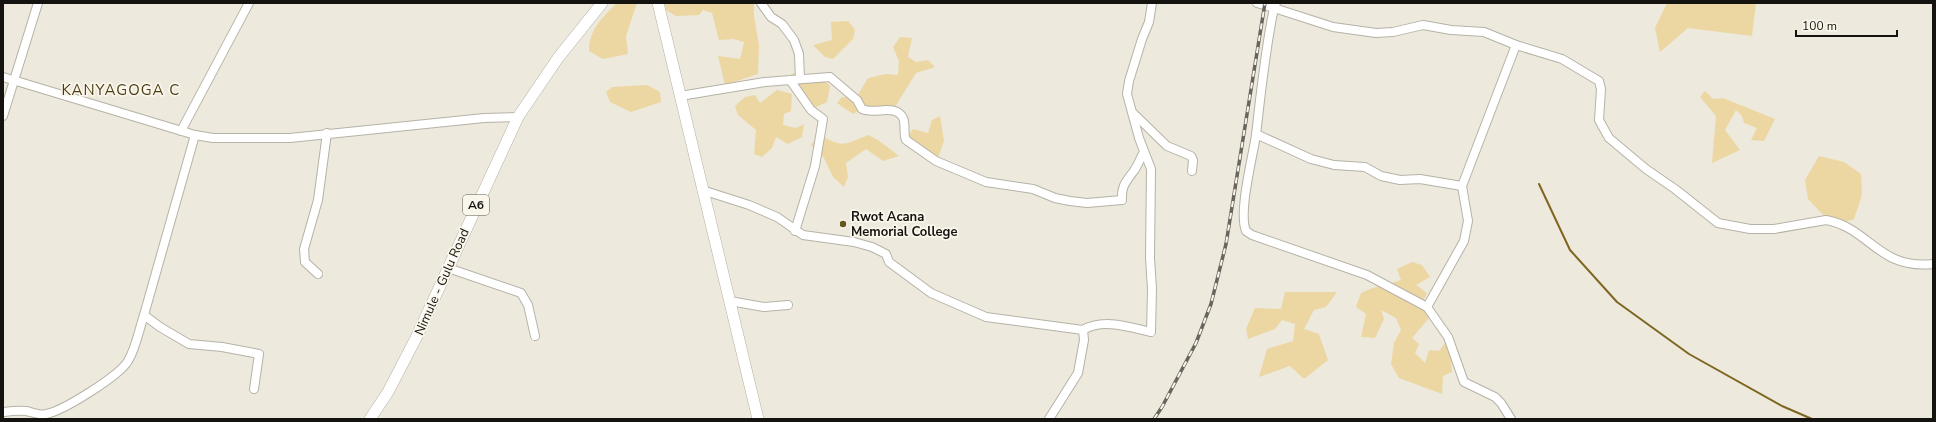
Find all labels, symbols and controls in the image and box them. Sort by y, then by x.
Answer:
scale bar [1796,12,1897,38]
text: 100 m [1802,18,1837,34]
district label: KANYAGOGA C [62,80,180,100]
road number: A6 [463,195,489,215]
place label: Rwot Acana Memorial College [851,208,957,241]
marker: Rwot Acana Memorial College [838,219,848,229]
street label: Nimule - Gulu Road [410,226,474,338]

